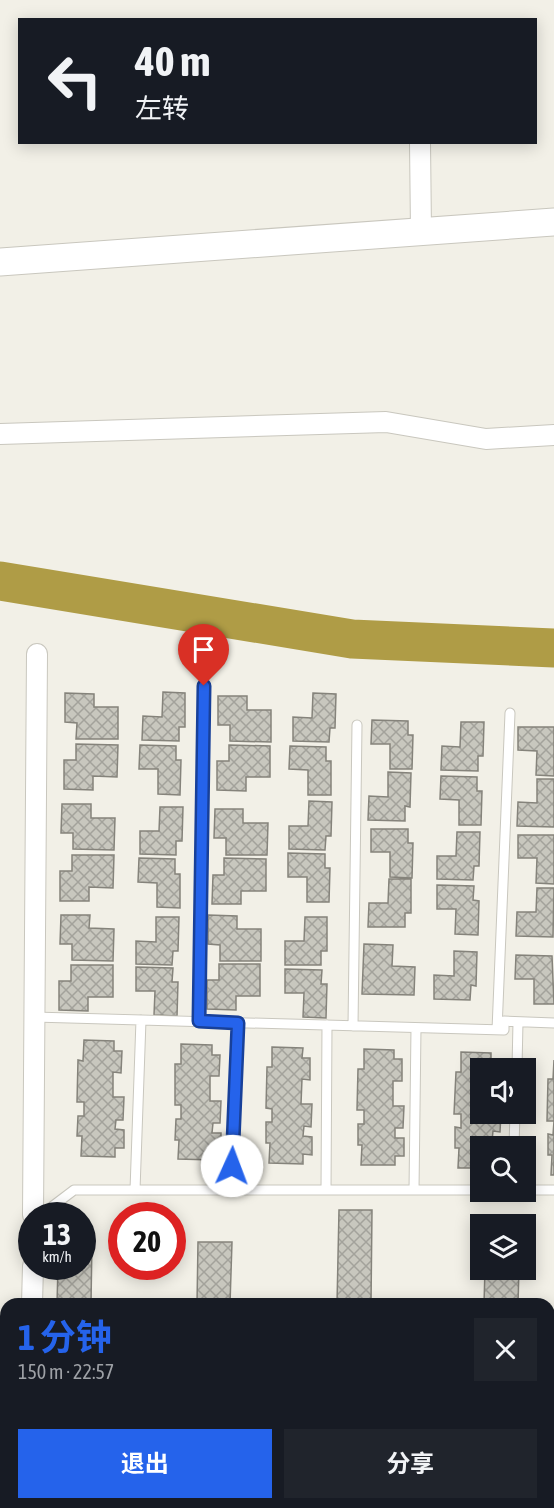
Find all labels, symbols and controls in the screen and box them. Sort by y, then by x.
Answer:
text: 40 m [135,37,210,85]
icon: left [36,42,114,120]
text: 左转 [135,93,189,124]
pin [178,624,229,686]
icon: arrive [187,633,220,666]
map controls [470,1058,536,1280]
button: sound [470,1058,536,1124]
position arrow [200,1134,264,1198]
button: search [470,1136,536,1202]
speed limit sign: 20 [108,1202,186,1280]
button: layers [470,1214,536,1280]
text: 13 [43,1217,71,1251]
text: km/h [42,1248,72,1265]
text: 1 分钟 [18,1316,112,1358]
button: close [474,1318,537,1381]
text: 150 m · 22:57 [18,1360,114,1383]
button: 退出 [18,1429,272,1498]
button: 分享 [284,1429,537,1498]

